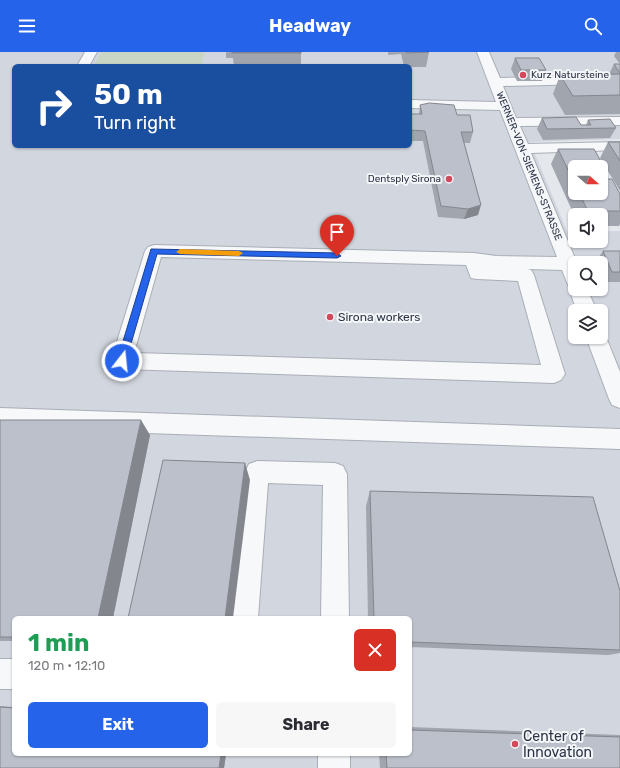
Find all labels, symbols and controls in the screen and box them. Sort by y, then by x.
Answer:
icon: menu [16,15,38,37]
text: Headway [269,15,351,37]
icon: search [582,15,604,37]
place label: Kurz Natursteine [531,69,609,81]
marker: Kurz Natursteine [518,70,528,80]
text: 50 m [94,78,163,111]
icon: right [28,80,80,132]
street label: WERNER-VON-SIEMENS-STRASSE [494,90,564,242]
text: Turn right [94,112,176,134]
north arrow [568,160,608,200]
map controls [568,160,608,344]
place label: Dentsply Sirona [368,173,441,185]
marker: Dentsply Sirona [444,174,454,184]
button: sound [568,208,608,248]
pin [320,215,354,256]
icon: arrive [326,221,348,243]
button: search [568,256,608,296]
button: layers [568,304,608,344]
place label: Sirona workers [338,310,420,324]
marker: Sirona workers [325,312,335,322]
position arrow [101,340,143,382]
text: 1 min [28,629,89,657]
button: close [354,629,396,671]
text: 120 m · 12:10 [28,658,105,673]
button: Exit [28,702,208,748]
button: Share [216,702,396,748]
place label: Center of Innovation [523,728,592,761]
marker: Center of Innovation [510,739,520,749]

